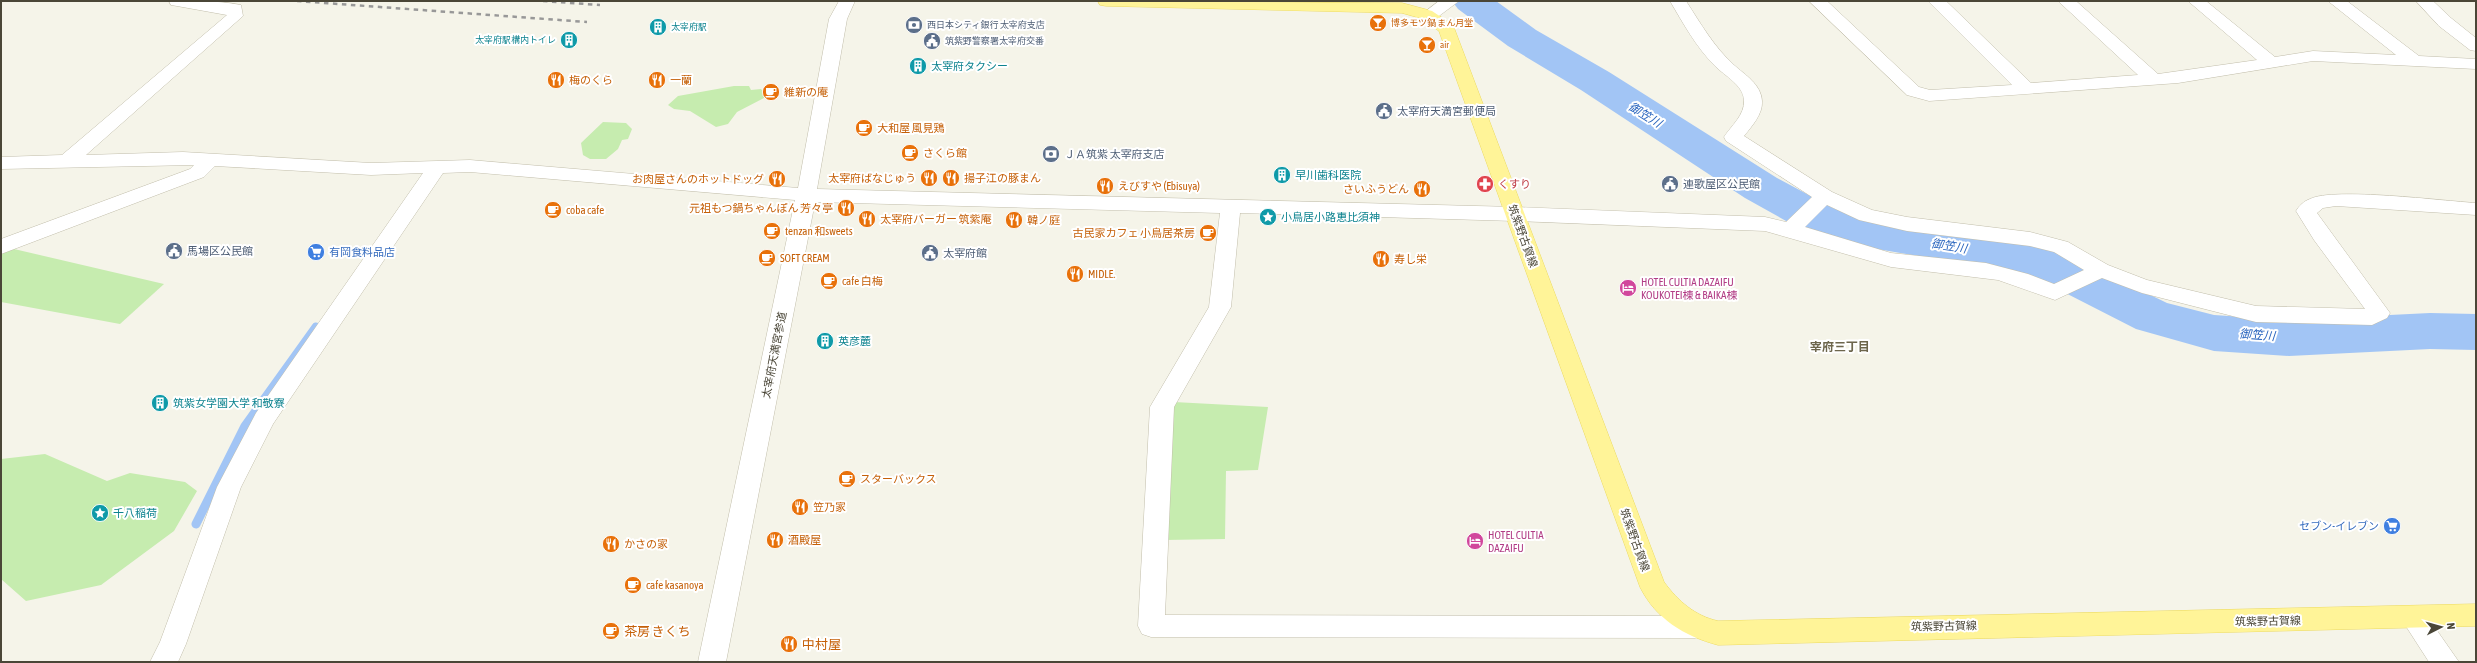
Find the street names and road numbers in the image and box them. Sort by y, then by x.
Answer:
street label: 筑紫野古賀線 [1506,203,1540,269]
street label: 太宰府天満宮参道 [760,311,788,399]
street label: 筑紫野古賀線 [1618,507,1652,573]
street label: 筑紫野古賀線 [2235,614,2301,628]
street label: 筑紫野古賀線 [1911,619,1977,633]

